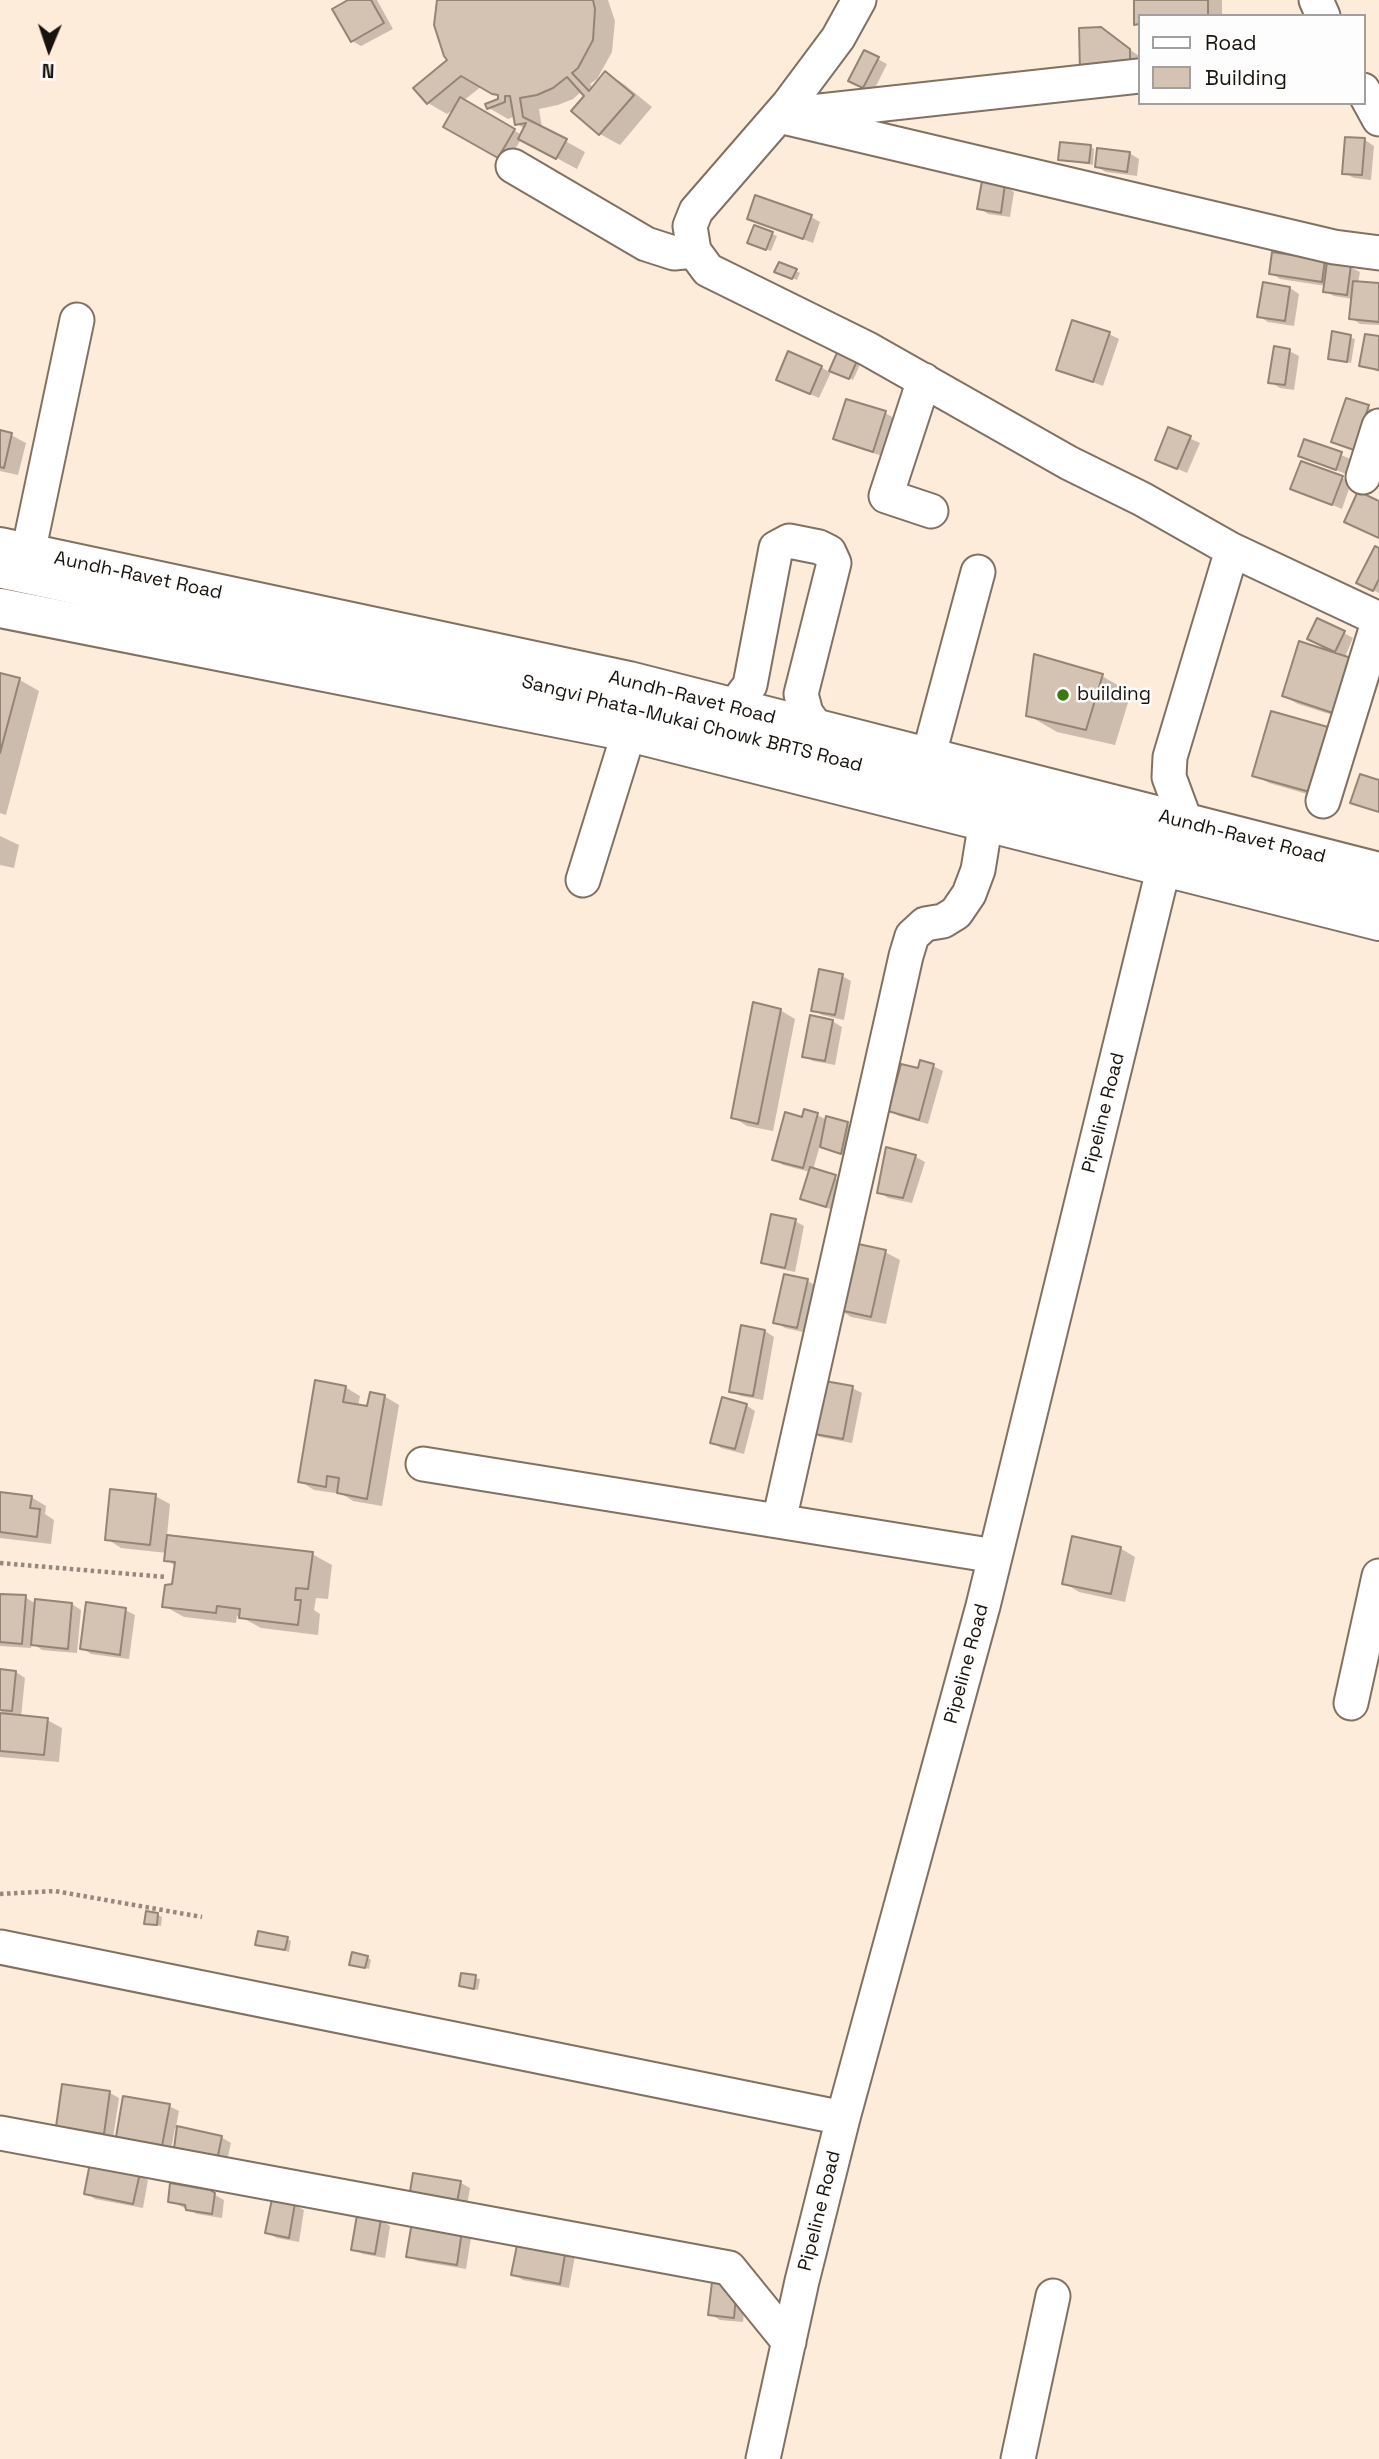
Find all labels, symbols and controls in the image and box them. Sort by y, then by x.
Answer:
north arrow [14,14,84,84]
legend [1138,14,1365,105]
text: Road [1205,29,1257,56]
text: N [41,58,55,83]
text: Building [1205,64,1287,91]
street label: Aundh-Ravet Road [52,547,224,605]
street label: Aundh-Ravet Road [606,666,778,730]
street label: Sangvi Phata-Mukai Chowk BRTS Road [519,671,865,777]
place label: building [1077,684,1151,706]
marker: building [1055,687,1071,703]
street label: Aundh-Ravet Road [1156,805,1328,869]
street label: Pipeline Road [1078,1050,1130,1176]
street label: Pipeline Road [940,1602,994,1726]
street label: Pipeline Road [794,2148,846,2274]

